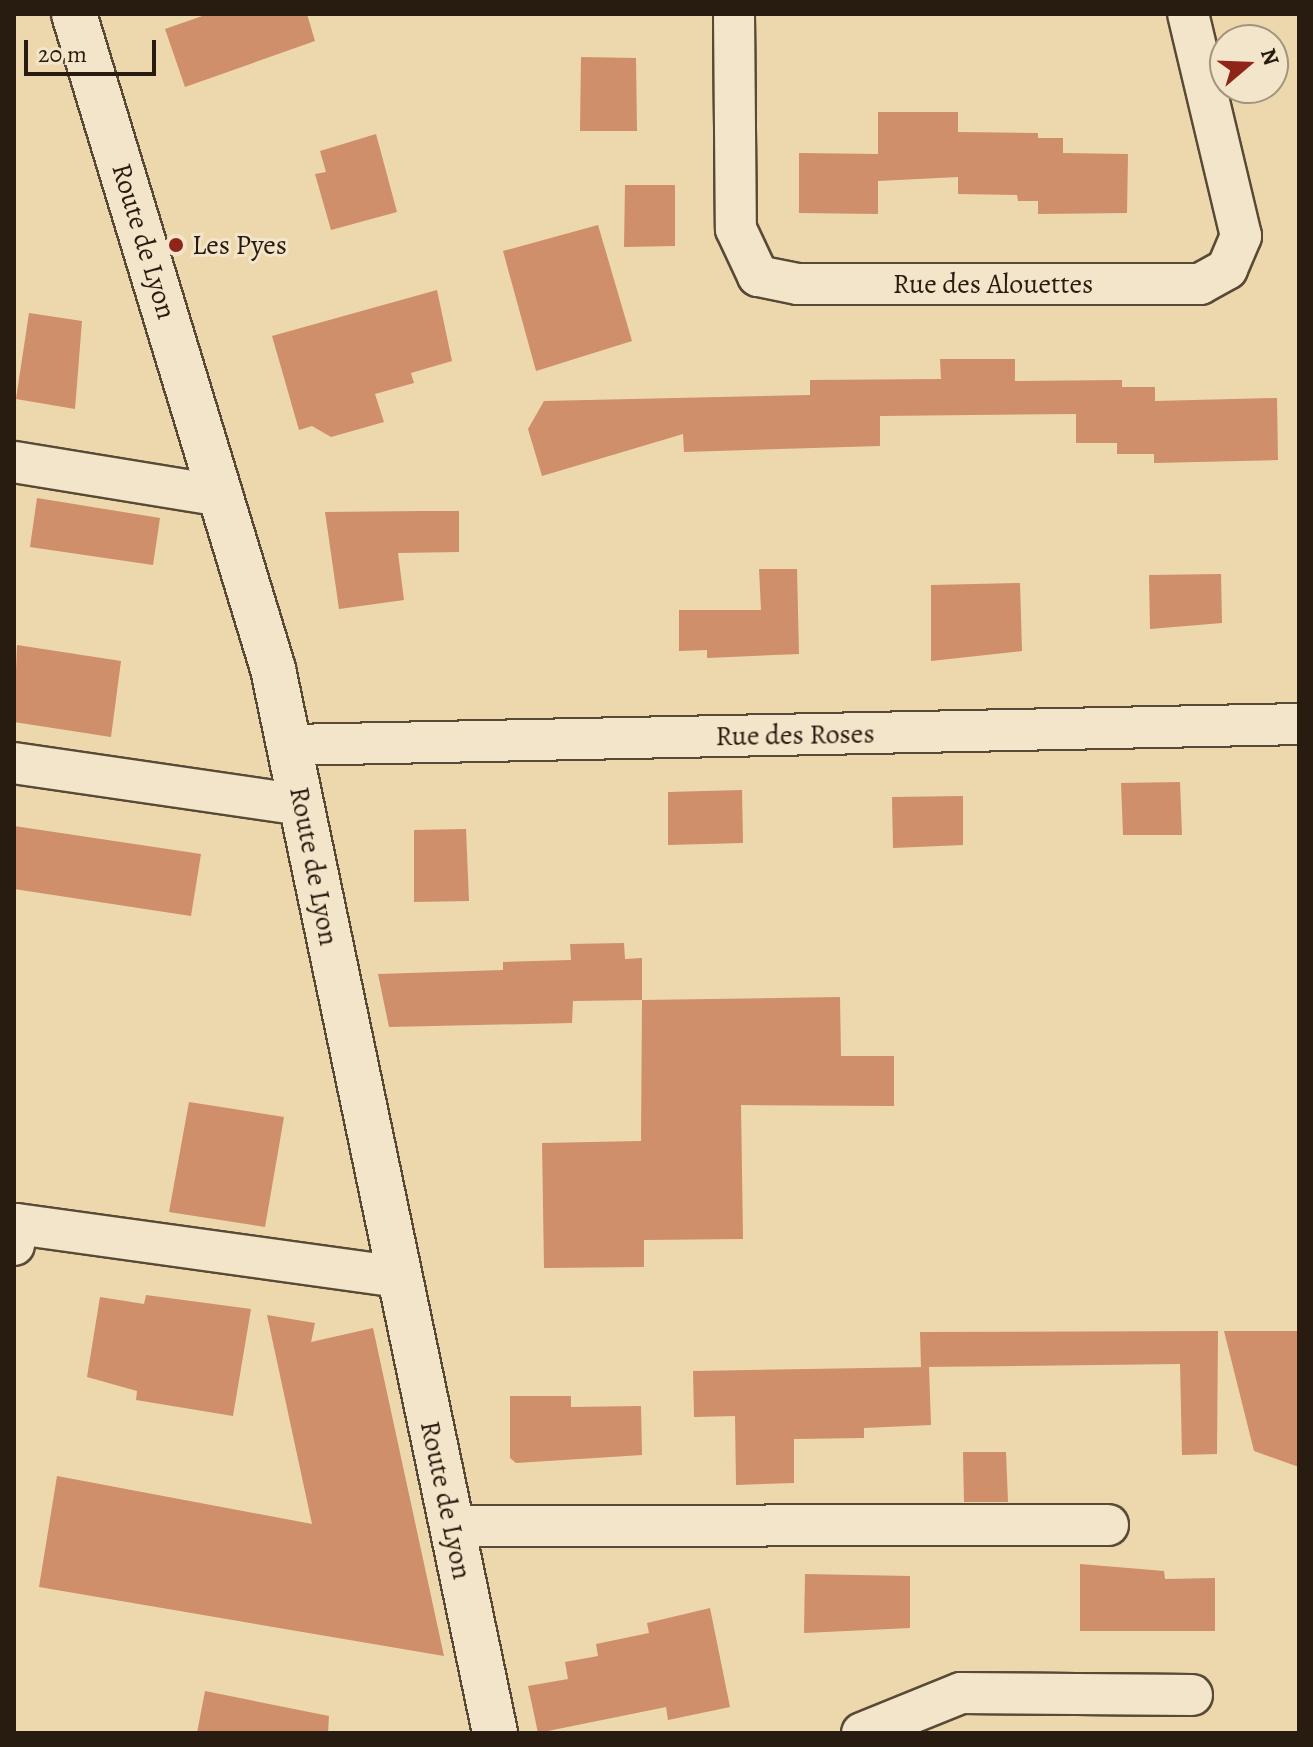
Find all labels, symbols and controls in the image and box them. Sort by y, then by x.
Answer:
scale bar [28,24,160,74]
north arrow [1209,24,1289,104]
text: 20 m [38,38,87,70]
text: N [1253,44,1287,69]
street label: Route de Lyon [104,159,184,323]
place label: Les Pyes [192,228,287,262]
marker: Les Pyes [167,236,185,254]
street label: Rue des Alouettes [893,267,1093,301]
street label: Rue des Roses [715,717,875,753]
street label: Route de Lyon [282,784,346,948]
street label: Route de Lyon [413,1418,479,1582]

